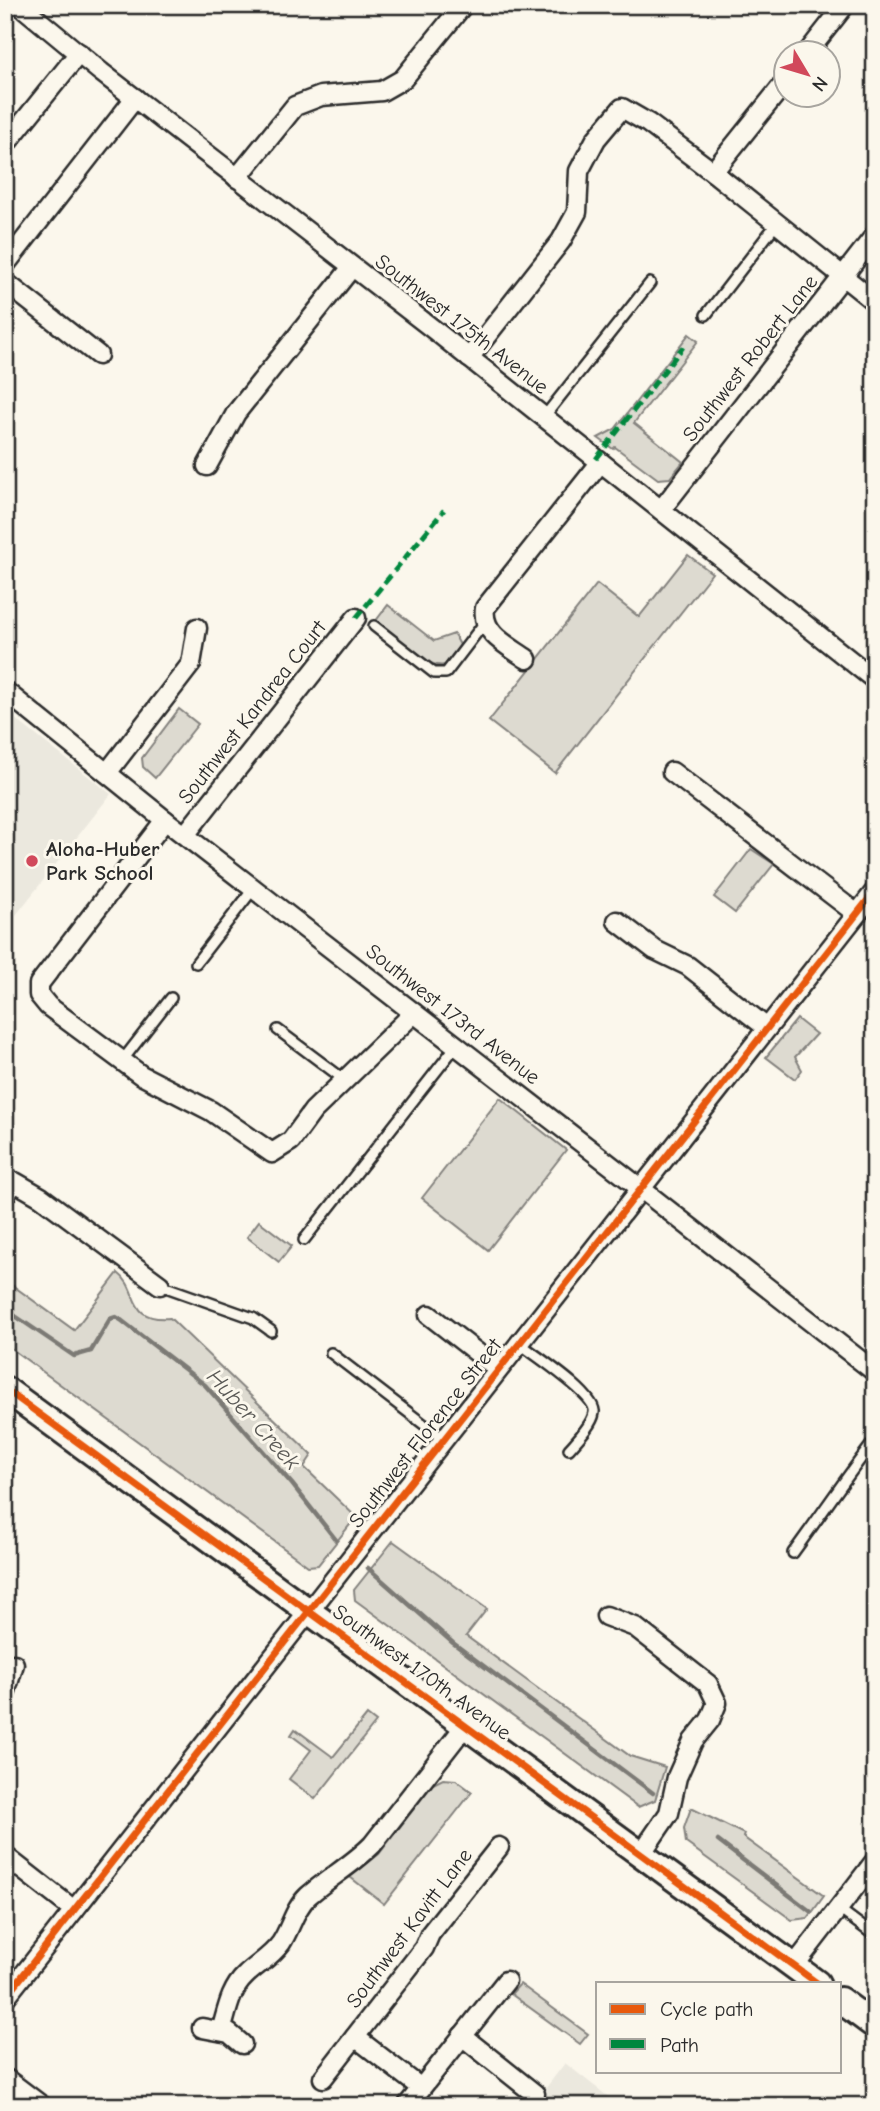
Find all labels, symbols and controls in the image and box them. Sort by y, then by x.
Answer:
north arrow [772,38,842,108]
text: N [807,72,832,96]
street label: Southwest 175th Avenue [371,249,553,399]
street label: Southwest Robert Lane [678,270,822,446]
street label: Southwest Kandrea Court [173,615,332,808]
place label: Aloha-Huber Park School [46,837,160,885]
marker: Aloha-Huber Park School [24,853,40,869]
street label: Southwest 173rd Avenue [361,939,545,1089]
street label: Southwest Florence Street [344,1333,507,1532]
water label: Huber Creek [201,1363,306,1476]
street label: Southwest 170th Avenue [328,1599,516,1745]
street label: Southwest Kavitt Lane [341,1844,477,2012]
legend [596,1982,842,2072]
text: Cycle path [660,1997,753,2021]
text: Path [660,2033,699,2057]

